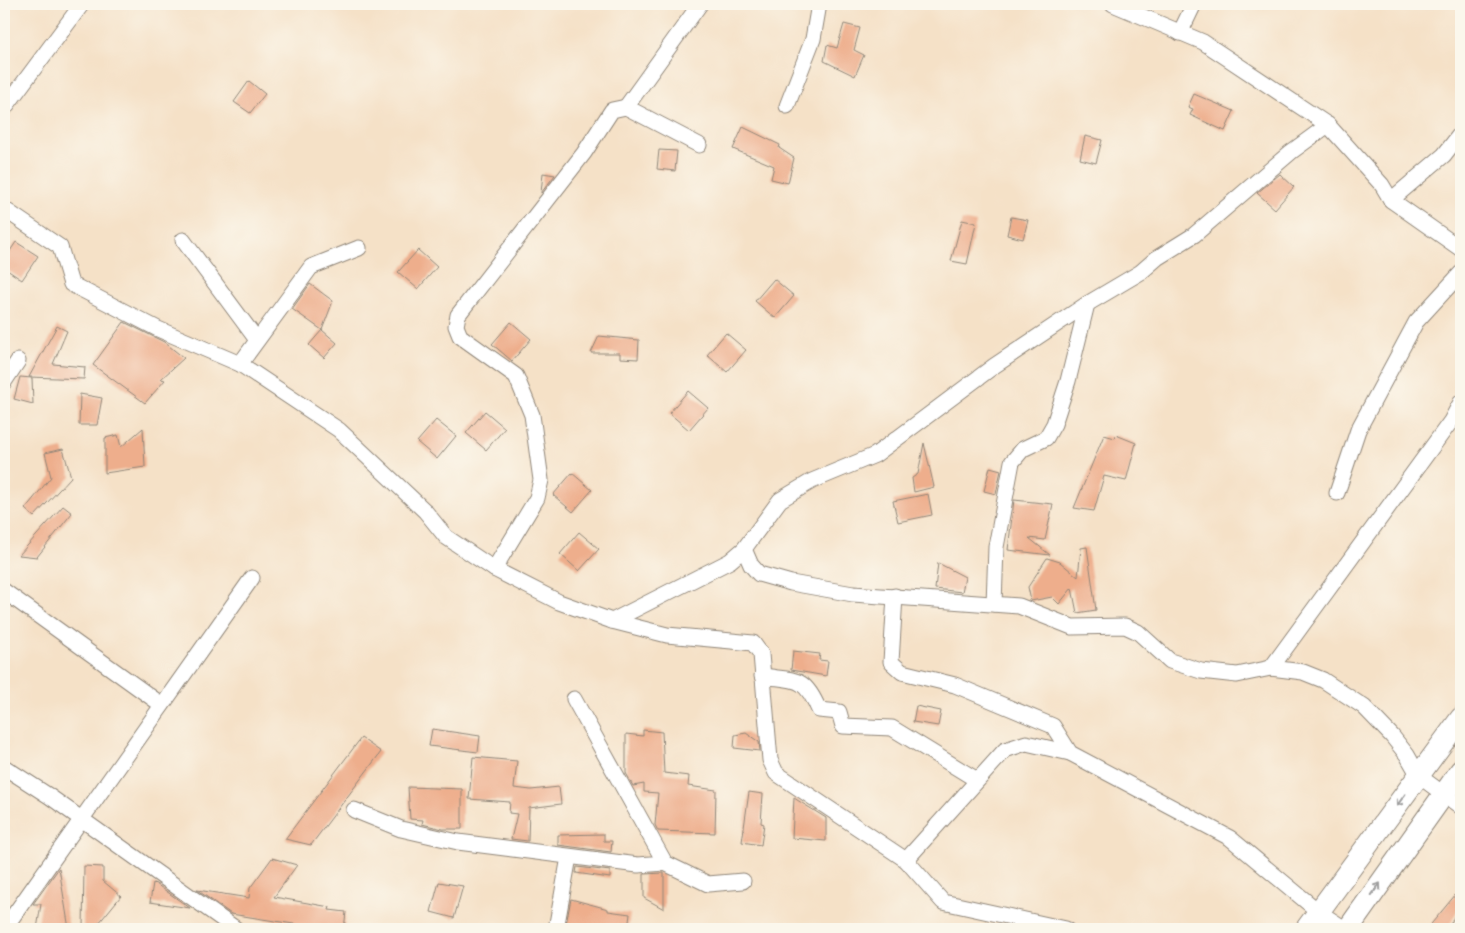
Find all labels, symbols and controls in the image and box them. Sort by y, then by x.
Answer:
one-way arrow [1396,793,1407,806]
one-way arrow [1371,883,1381,897]

